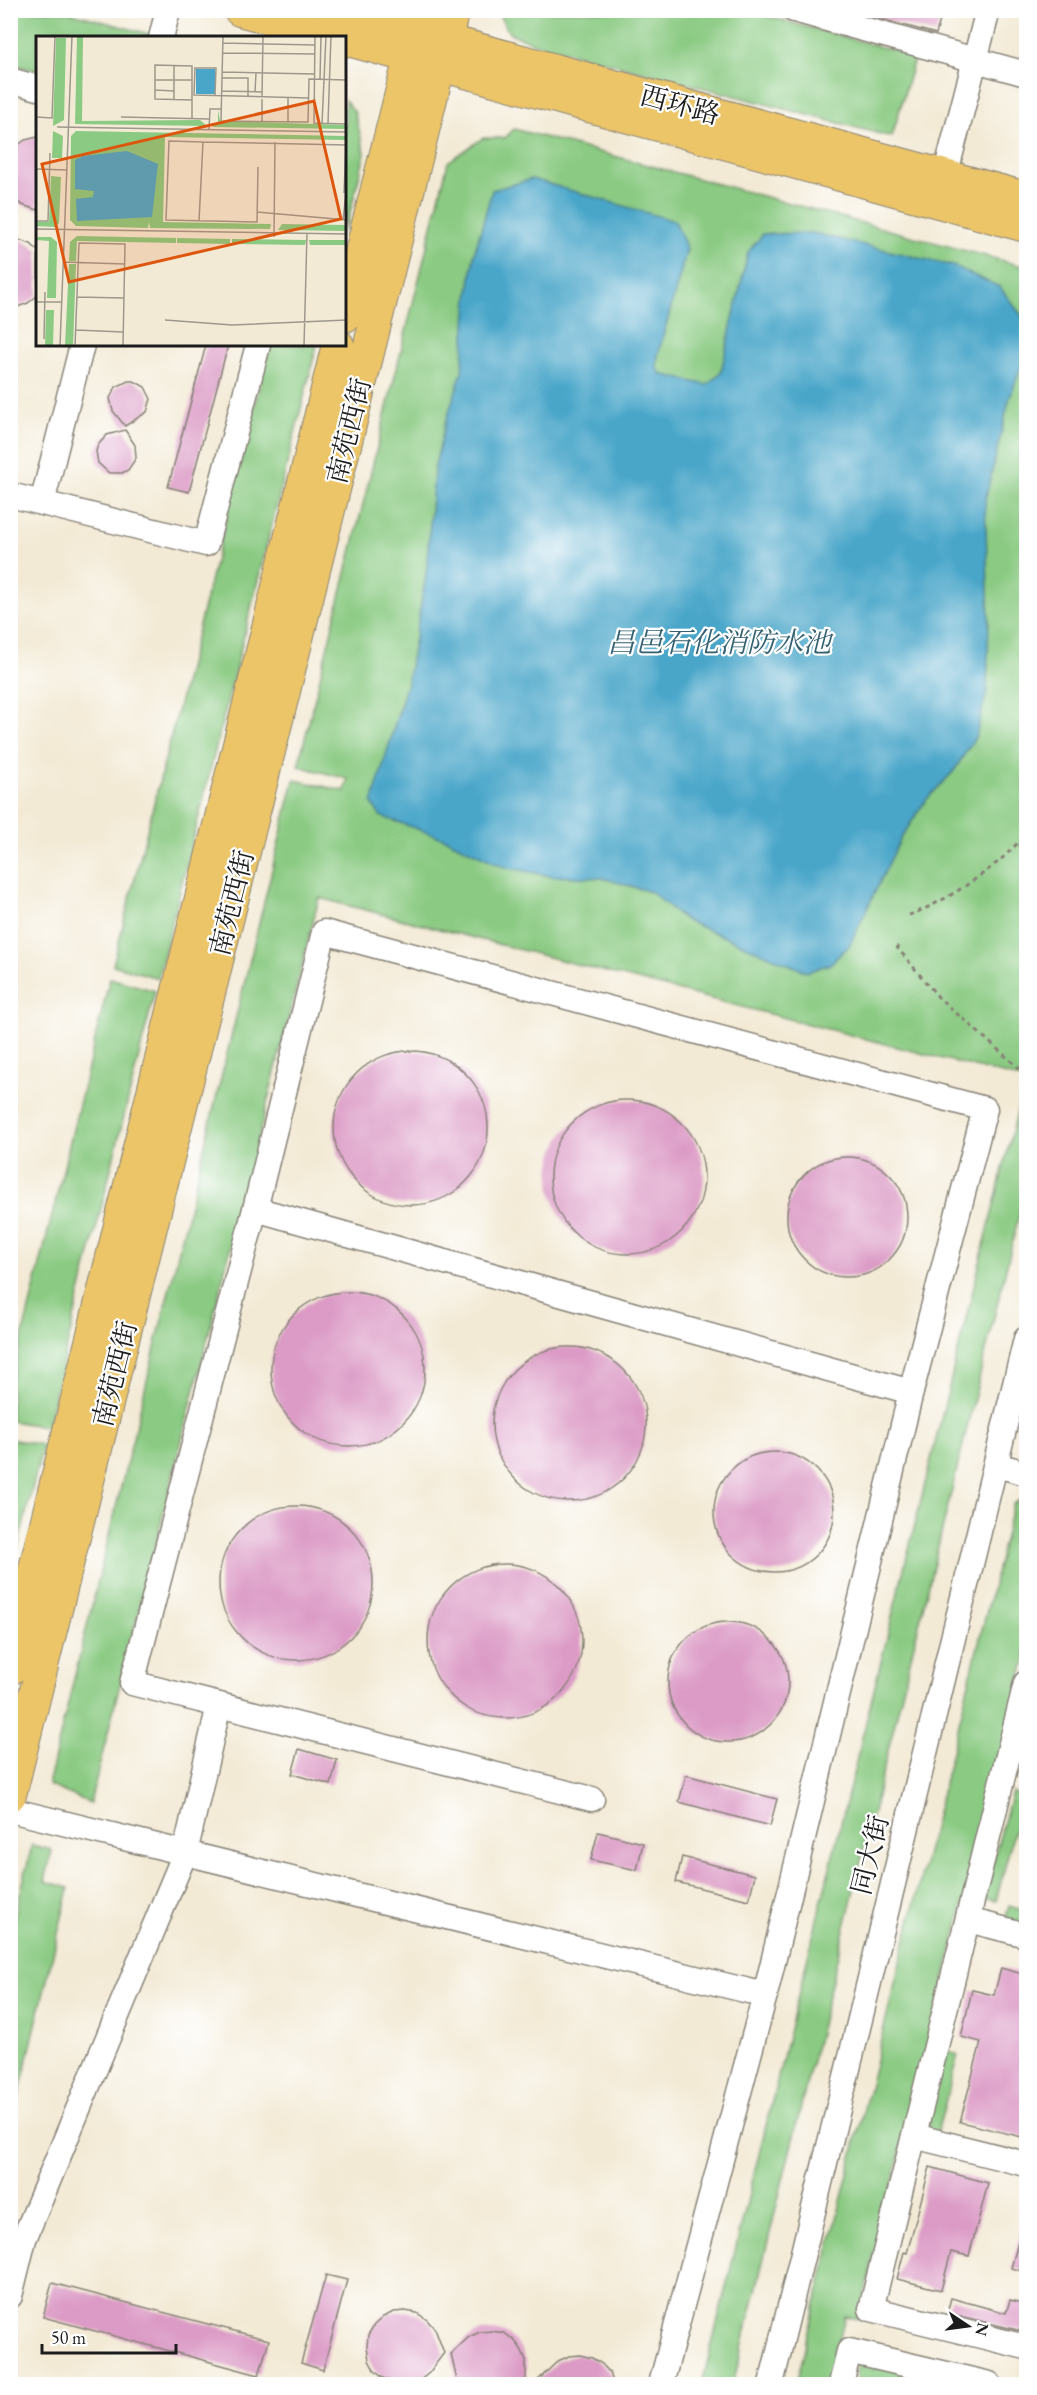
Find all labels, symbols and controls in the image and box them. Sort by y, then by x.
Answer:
inset map [36,36,346,346]
street label: 西环路 [636,77,724,132]
street label: 南苑西街 [318,374,379,488]
water label: 昌邑石化消防水池 [607,624,834,660]
street label: 南苑西街 [201,846,262,960]
street label: 南苑西街 [84,1317,145,1431]
street label: 同大街 [843,1811,896,1898]
north arrow [938,2296,998,2356]
scale bar [42,2317,176,2355]
text: N [970,2321,994,2338]
text: 50 m [51,2326,86,2349]

